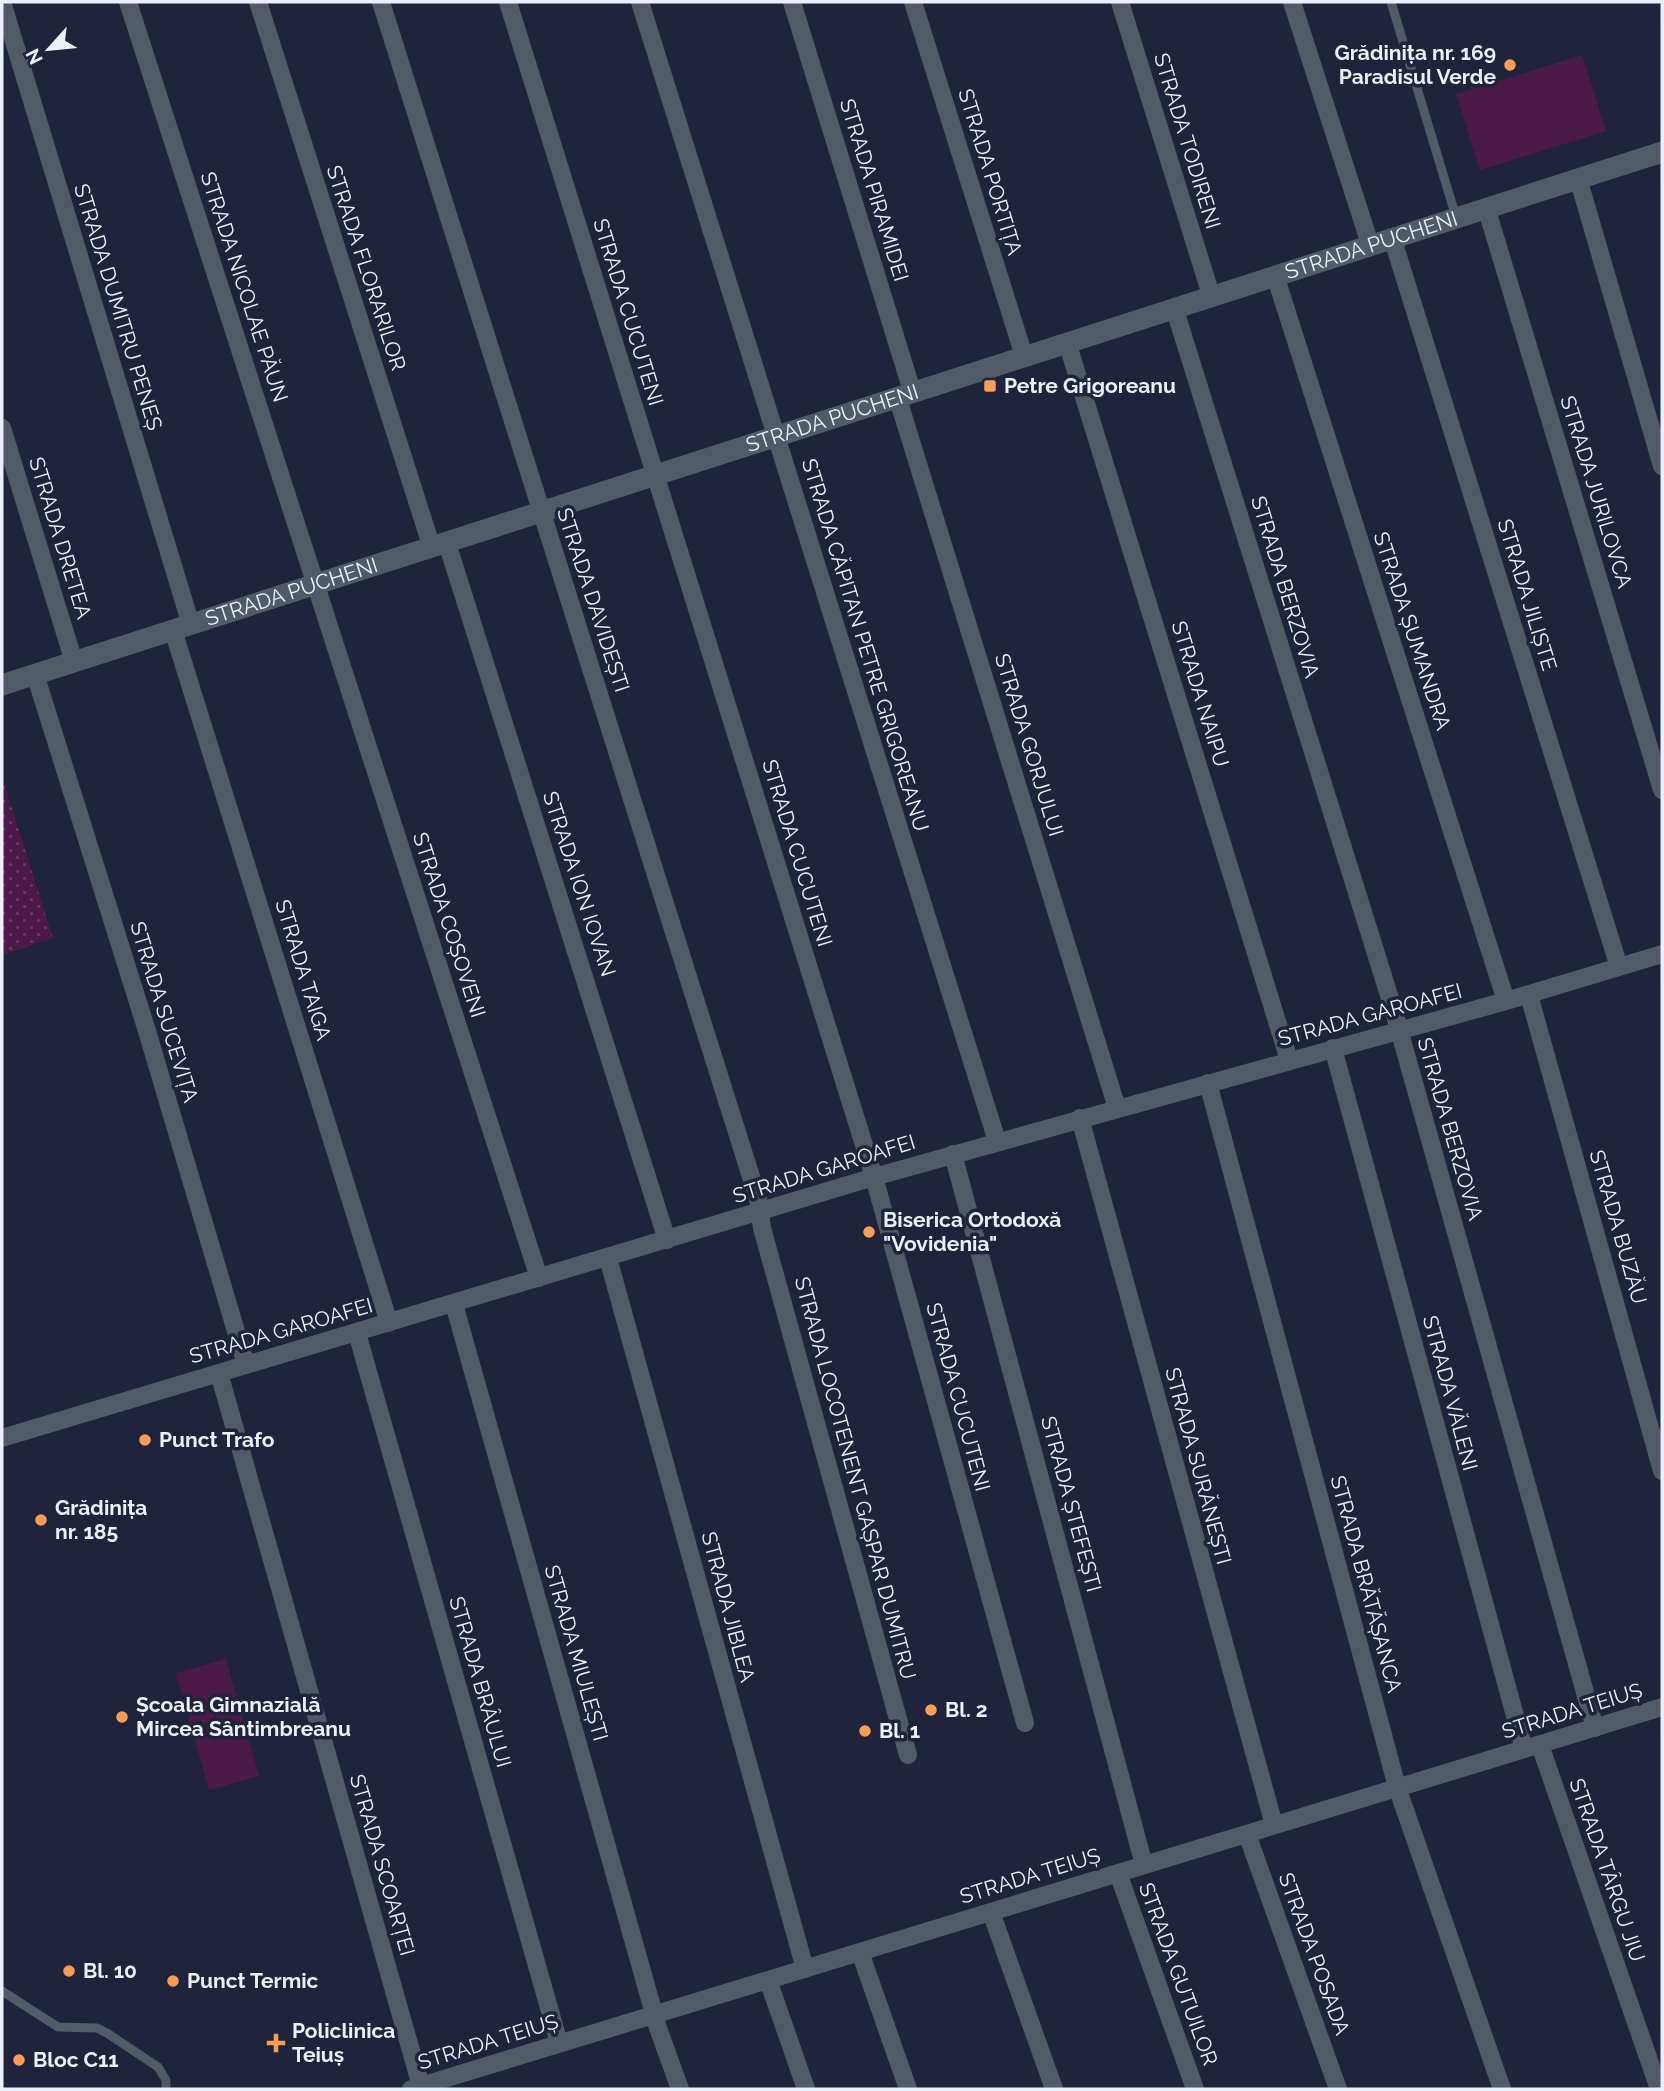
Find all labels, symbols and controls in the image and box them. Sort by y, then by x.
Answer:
north arrow [14,14,84,84]
place label: Grădinița nr. 169 Paradisul Verde [1335,40,1496,89]
text: N [21,45,47,68]
street label: STRADA TODIRENI [1149,50,1226,232]
marker: Grădinița nr. 169 Paradisul Verde [1502,57,1518,73]
street label: STRADA PORTIȚA [953,86,1028,258]
street label: STRADA PIRAMIDEI [835,96,914,284]
street label: STRADA FLORARILOR [321,162,411,374]
street label: STRADA NICOLAE PĂUN [195,169,294,405]
street label: STRADA DUMITRU PENEȘ [69,181,168,433]
street label: STRADA PUCHENI [1282,206,1460,284]
street label: STRADA CUCUTENI [588,215,669,408]
place label: Petre Grigoreanu [1004,373,1176,398]
marker: Petre Grigoreanu [982,378,998,394]
street label: STRADA PUCHENI [743,379,922,457]
street label: STRADA JURILOVCA [1555,393,1638,591]
street label: STRADA DRETEA [24,454,97,622]
street label: STRADA CĂPITAN PETRE GRIGOREANU [797,455,934,834]
street label: STRADA BERZOVIA [1246,493,1325,681]
street label: STRADA DAVIDEȘTI [552,505,635,695]
street label: STRADA JILIȘTE [1493,516,1562,674]
street label: STRADA ȘUMANDRA [1369,529,1456,733]
street label: STRADA PUCHENI [202,552,381,631]
street label: STRADA NAIPU [1166,618,1235,770]
street label: STRADA GORJULUI [990,650,1069,839]
street label: STRADA CUCUTENI [757,756,838,949]
street label: STRADA ION IOVAN [538,788,621,980]
street label: STRADA COȘOVENI [408,829,491,1021]
street label: STRADA TAIGA [270,896,337,1043]
street label: STRADA SUCEVIȚA [125,918,204,1105]
street label: STRADA GAROAFEI [1275,978,1465,1051]
street label: STRADA BERZOVIA [1412,1035,1489,1223]
street label: STRADA GAROAFEI [730,1129,918,1208]
street label: STRADA BUZĂU [1585,1147,1652,1307]
place label: Biserica Ortodoxă "Vovidenia" [883,1207,1061,1256]
marker: Biserica Ortodoxă "Vovidenia" [861,1224,877,1240]
street label: STRADA LOCOTENENT GAȘPAR DUMITRU [790,1274,921,1682]
street label: STRADA GAROAFEI [186,1292,375,1369]
street label: STRADA CUCUTENI [921,1300,996,1494]
street label: STRADA VĂLENI [1418,1312,1483,1473]
street label: STRADA SURĂNEȘTI [1160,1365,1237,1567]
street label: STRADA ȘTEFEȘTI [1036,1413,1107,1594]
place label: Punct Trafo [159,1427,275,1452]
marker: Punct Trafo [137,1432,153,1448]
street label: STRADA BRĂTĂȘANCA [1325,1473,1408,1695]
place label: Grădinița nr. 185 [55,1495,147,1544]
marker: Grădinița nr. 185 [33,1512,49,1528]
street label: STRADA JIBLEA [696,1529,761,1685]
street label: STRADA MIULEȘTI [539,1562,614,1744]
street label: STRADA BRÂULUI [444,1594,517,1770]
street label: STRADA TEIUȘ [1499,1677,1645,1744]
place label: Școala Gimnazială Mircea Sântimbreanu [136,1692,351,1741]
place label: Bl. 2 [945,1697,988,1722]
marker: Bl. 2 [923,1702,939,1718]
marker: Școala Gimnazială Mircea Sântimbreanu [114,1709,130,1725]
place label: Bl. 1 [879,1718,920,1743]
marker: Bl. 1 [857,1723,873,1739]
street label: STRADA SCOARȚEI [345,1771,420,1958]
street label: STRADA TÂRGU JIU [1564,1775,1651,1965]
street label: STRADA TEIUȘ [957,1842,1103,1909]
street label: STRADA POSADA [1273,1869,1355,2038]
street label: STRADA GUTUILOR [1134,1879,1223,2069]
place label: Bl. 10 [83,1958,137,1983]
marker: Bl. 10 [61,1963,77,1979]
place label: Punct Termic [187,1968,319,1993]
marker: Punct Termic [165,1973,181,1989]
street label: STRADA TEIUȘ [415,2008,561,2075]
place label: Policlinica Teiuș [292,2018,395,2067]
marker: Policlinica Teiuș [266,2033,286,2053]
place label: Bloc C11 [33,2047,119,2072]
marker: Bloc C11 [11,2052,27,2068]

